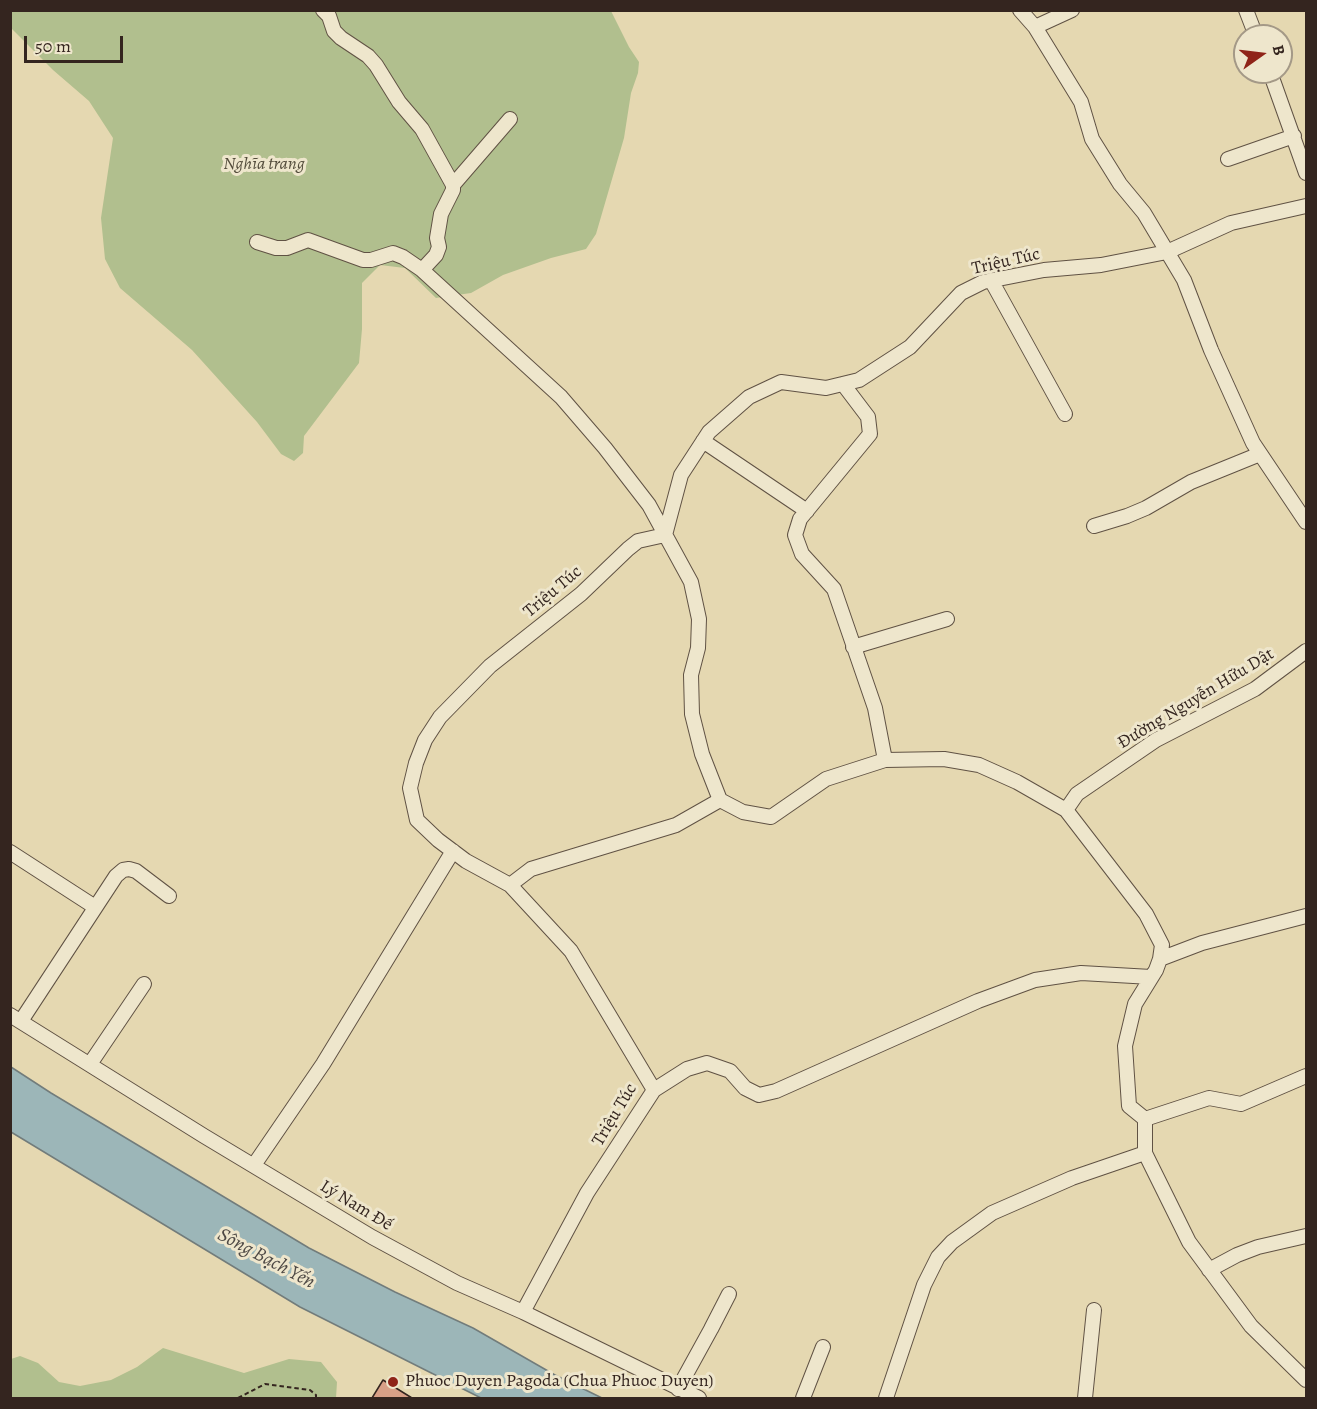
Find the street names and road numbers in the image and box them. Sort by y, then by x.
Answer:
street label: Triệu Túc [970,244,1042,280]
street label: Triệu Túc [520,561,586,623]
street label: Đường Nguyễn Hữu Dật [1114,644,1278,754]
street label: Triệu Túc [588,1080,642,1150]
street label: Lý Nam Đế [316,1176,396,1236]

